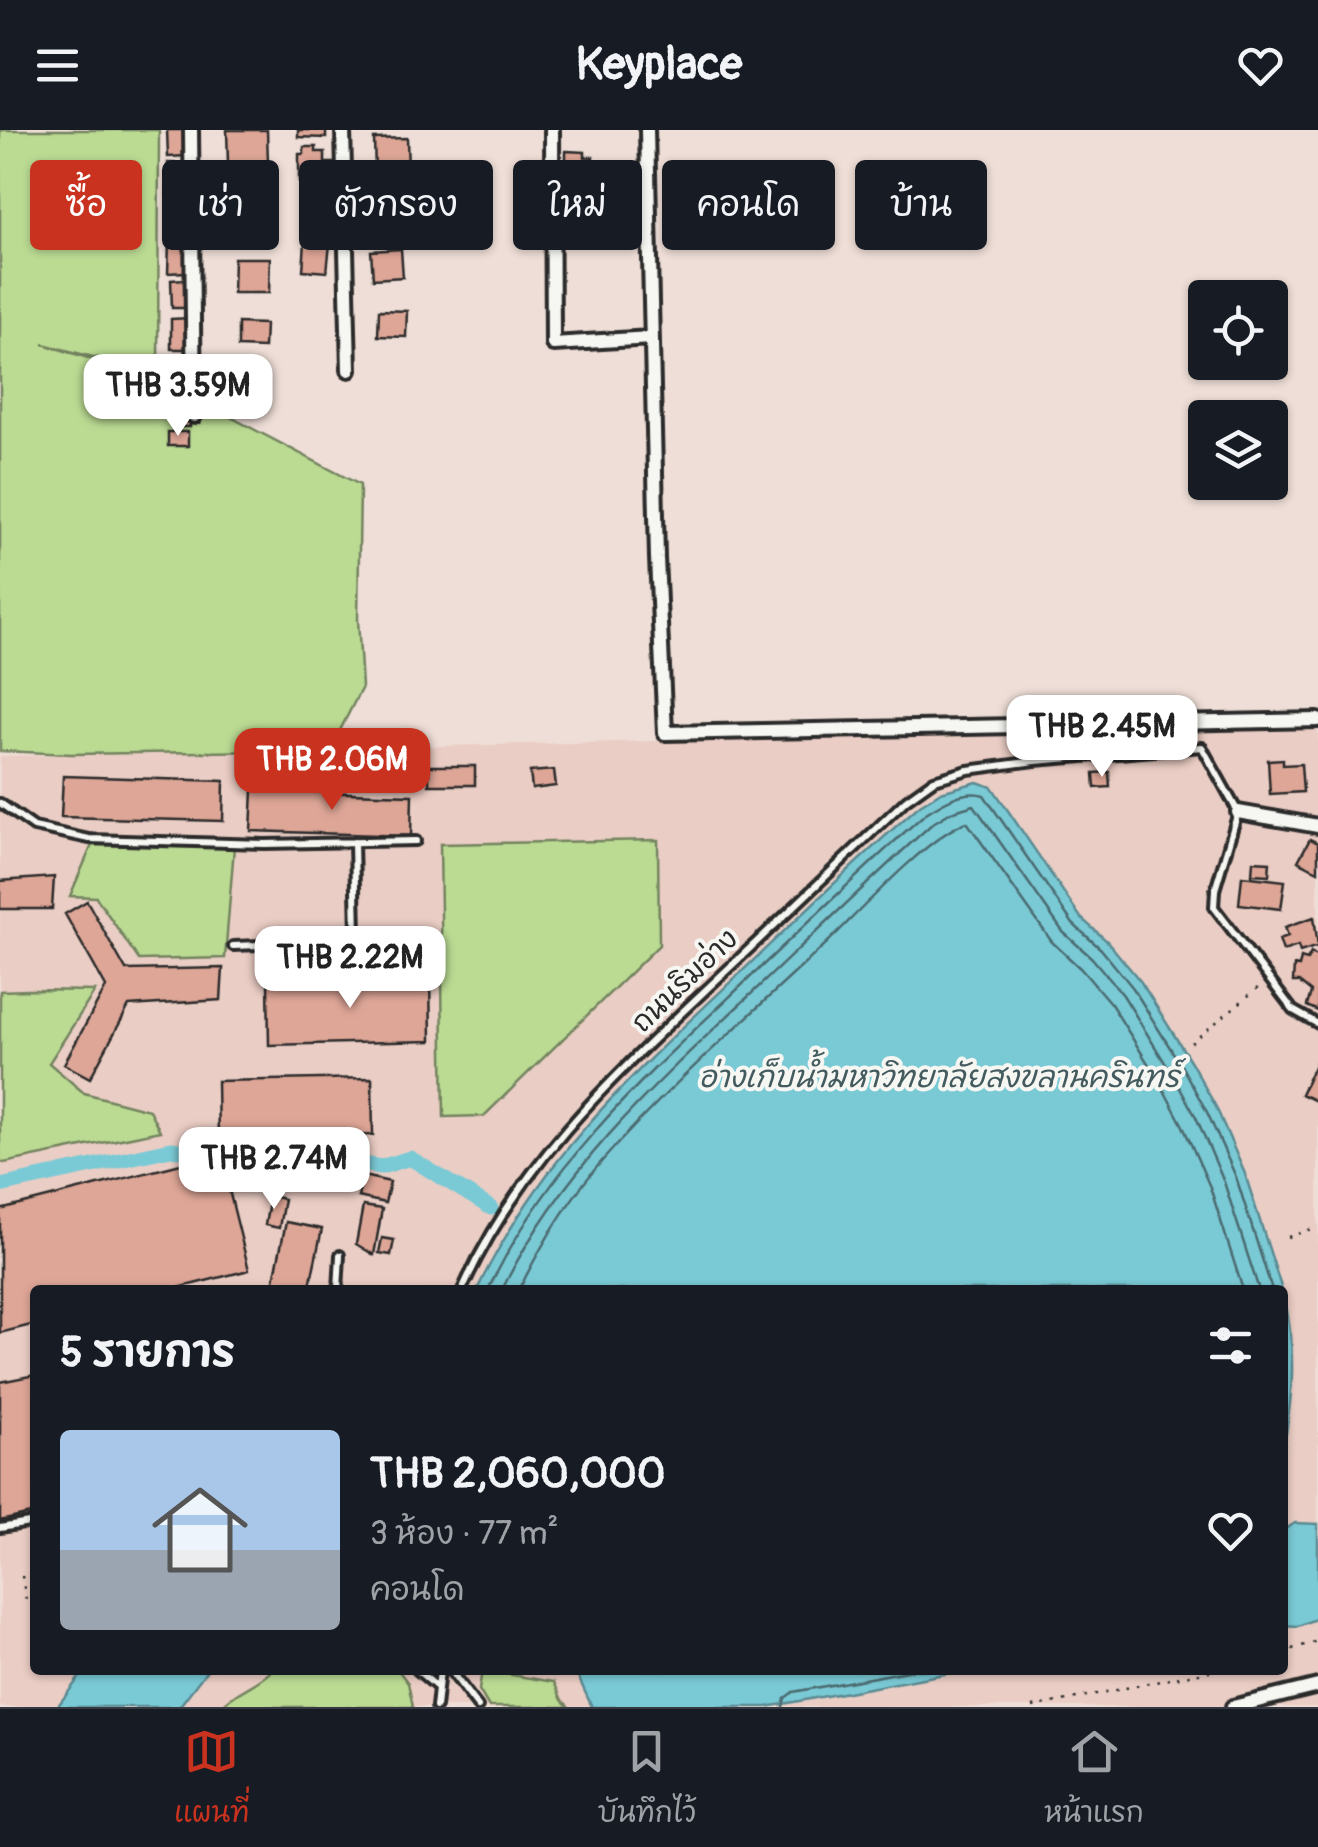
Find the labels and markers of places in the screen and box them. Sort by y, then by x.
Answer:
pin: THB 3.59M [64,354,292,439]
pin: THB 2.45M [988,695,1216,780]
pin: THB 2.06M [218,728,446,813]
pin: THB 2.22M [236,926,464,1011]
pin: THB 2.74M [160,1127,388,1212]

